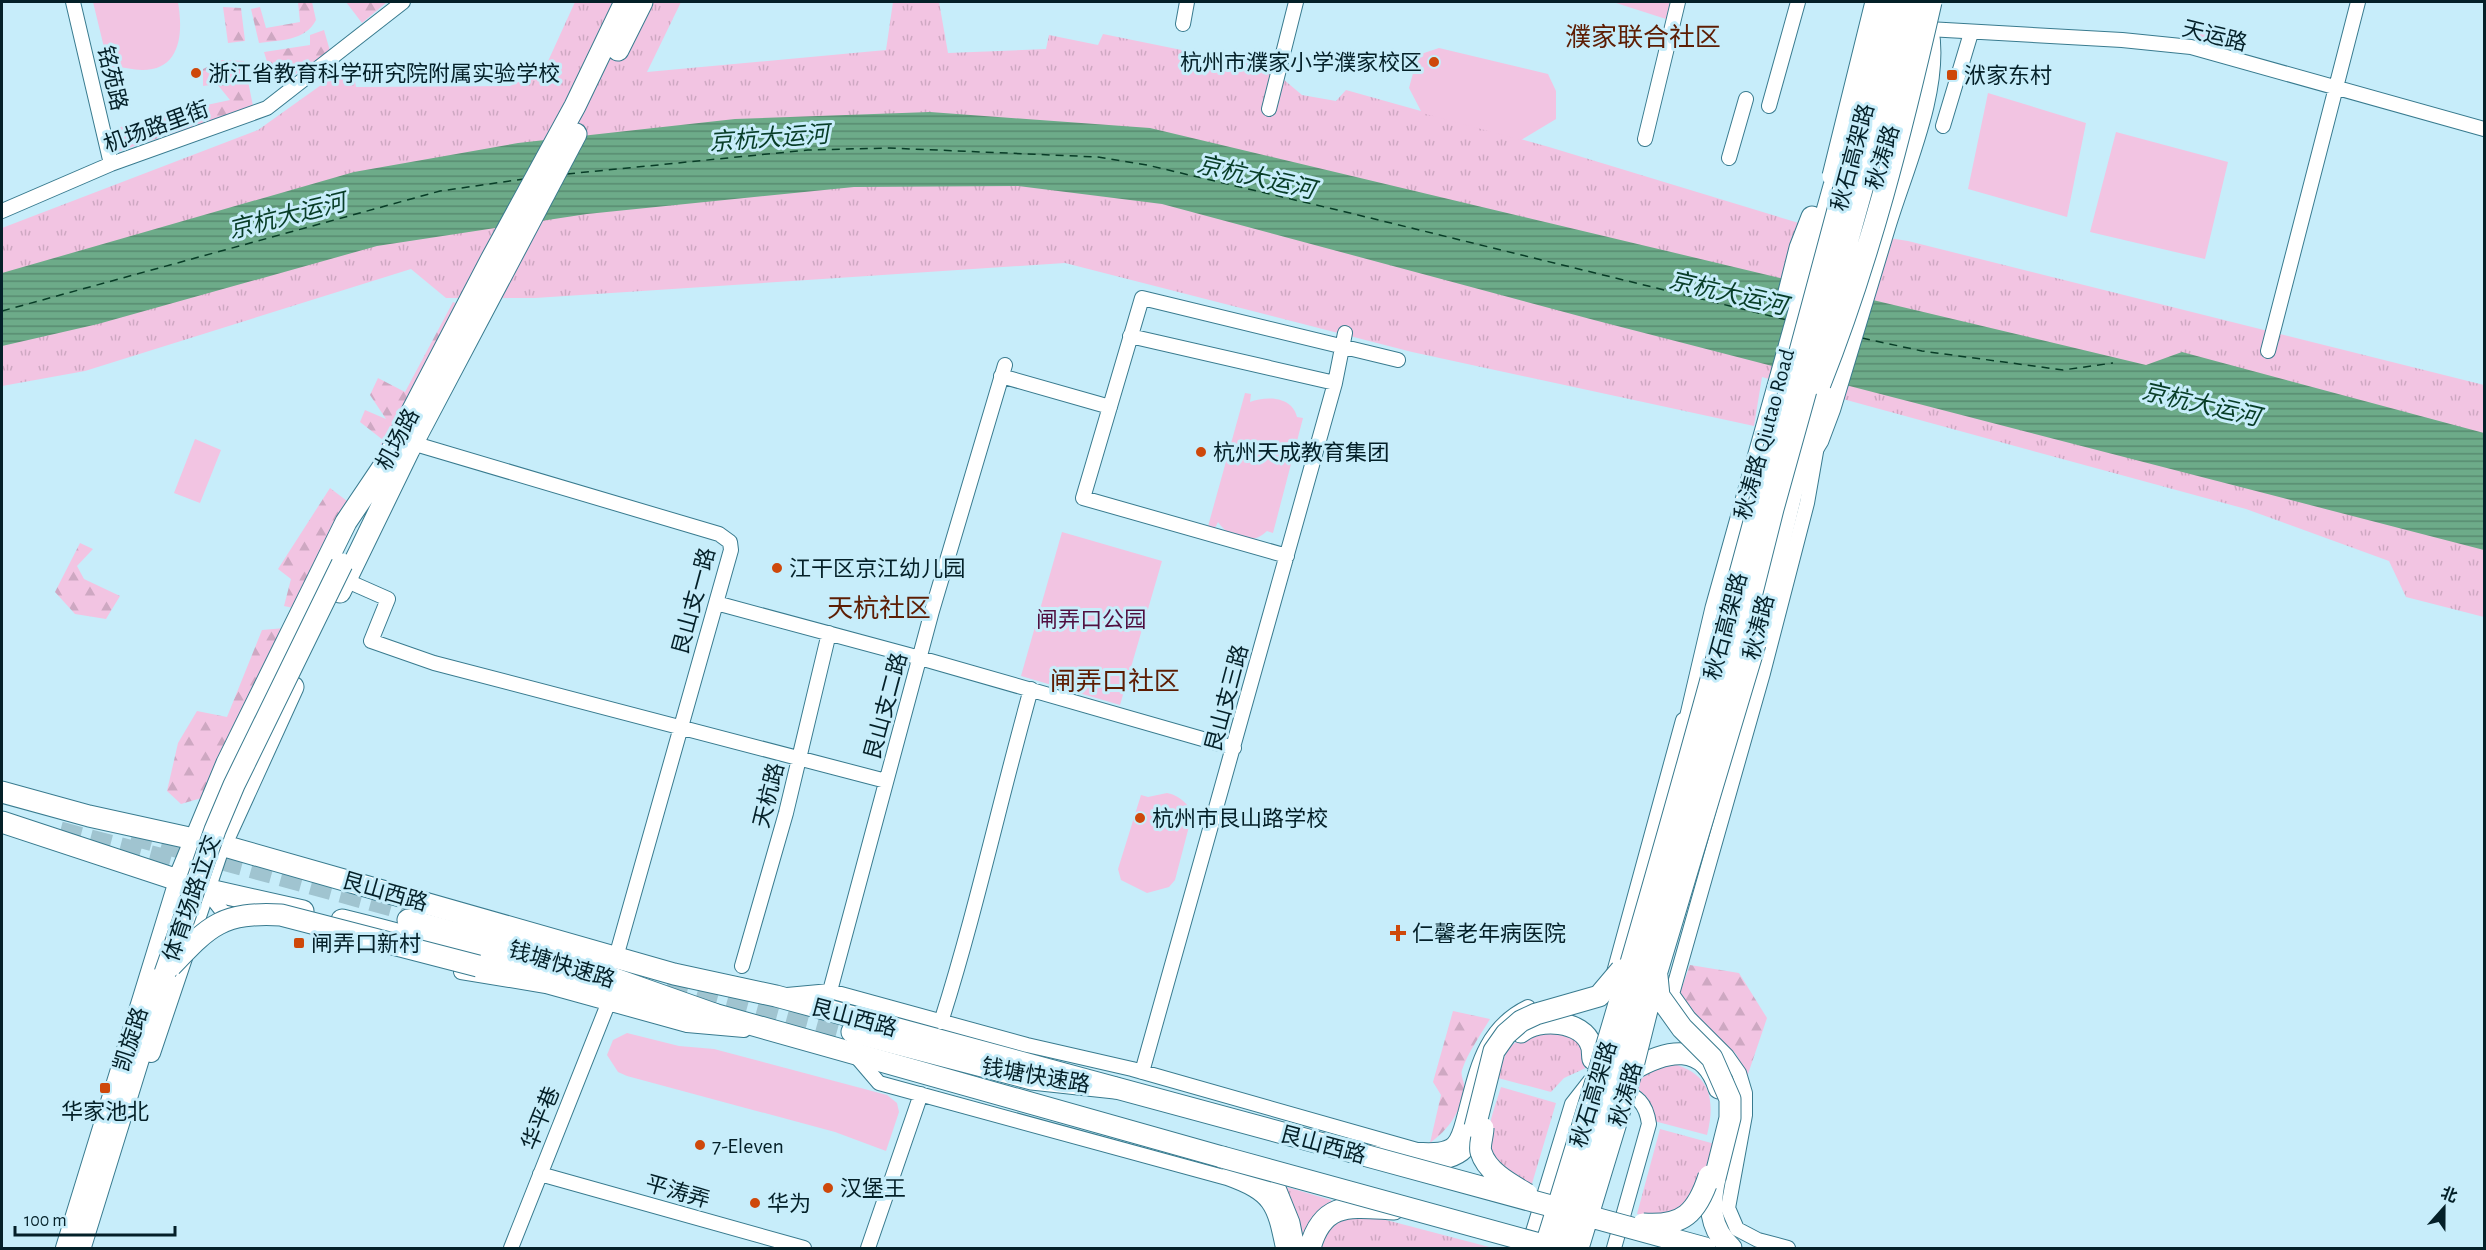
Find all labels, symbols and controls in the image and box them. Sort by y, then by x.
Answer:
street label: 天运路 [2180,16,2250,55]
district label: 濮家联合社区 [1565,23,1721,51]
street label: 铭苑路 [94,43,131,113]
place label: 杭州市濮家小学濮家校区 [1180,51,1422,74]
marker: 杭州市濮家小学濮家校区 [1427,55,1441,69]
place label: 浙江省教育科学研究院附属实验学校 [208,62,560,85]
place label: 洑家东村 [1964,64,2052,87]
marker: 浙江省教育科学研究院附属实验学校 [189,66,203,80]
marker: 洑家东村 [1945,68,1959,82]
street label: 机场路里街 [101,97,212,156]
street label: 秋石高架路 [1827,101,1878,213]
water label: 京杭大运河 [708,121,834,155]
street label: 秋涛路 [1862,122,1903,192]
water label: 京杭大运河 [1195,151,1321,204]
water label: 京杭大运河 [226,188,352,243]
water label: 京杭大运河 [1667,267,1793,320]
street label: 秋涛路 Qiutao Road [1731,346,1798,522]
water label: 京杭大运河 [2140,378,2266,431]
street label: 机场路 [372,405,423,474]
place label: 杭州天成教育集团 [1213,441,1389,464]
marker: 杭州天成教育集团 [1194,445,1208,459]
street label: 艮山支一路 [668,545,719,657]
place label: 江干区京江幼儿园 [789,557,965,580]
marker: 江干区京江幼儿园 [770,561,784,575]
street label: 秋石高架路 [1700,570,1751,682]
street label: 秋涛路 [1739,592,1778,662]
district label: 天杭社区 [827,594,931,622]
park label: 闸弄口公园 [1036,608,1146,631]
street label: 艮山支三路 [1201,642,1252,754]
street label: 艮山支二路 [860,650,911,762]
district label: 闸弄口社区 [1050,667,1180,695]
street label: 天杭路 [749,760,788,830]
place label: 杭州市艮山路学校 [1152,807,1328,830]
marker: 杭州市艮山路学校 [1133,811,1147,825]
street label: 体育场路立交 [159,832,224,964]
street label: 艮山西路 [339,868,430,915]
place label: 仁馨老年病医院 [1412,922,1566,945]
marker: 仁馨老年病医院 [1389,924,1407,942]
place label: 闸弄口新村 [311,932,421,955]
marker: 闸弄口新村 [292,936,306,950]
street label: 钱塘快速路 [506,937,618,992]
street label: 艮山西路 [808,995,899,1040]
street label: 凯旋路 [109,1004,152,1074]
street label: 秋石高架路 [1566,1038,1621,1150]
street label: 钱塘快速路 [980,1055,1092,1096]
street label: 秋涛路 [1605,1059,1646,1129]
marker: 华家池北 [98,1081,112,1095]
street label: 华平巷 [517,1083,563,1153]
place label: 华家池北 [61,1100,149,1123]
street label: 艮山西路 [1277,1122,1368,1167]
place label: 7-Eleven [712,1135,784,1157]
marker: 7-Eleven [693,1138,707,1152]
street label: 平涛弄 [643,1171,713,1212]
place label: 汉堡王 [840,1177,906,1200]
north arrow [2414,1178,2474,1238]
marker: 汉堡王 [821,1181,835,1195]
text: 北 [2439,1184,2460,1205]
place label: 华为 [767,1192,811,1215]
marker: 华为 [748,1196,762,1210]
scale bar [15,1199,176,1237]
text: 100 m [24,1212,67,1230]

